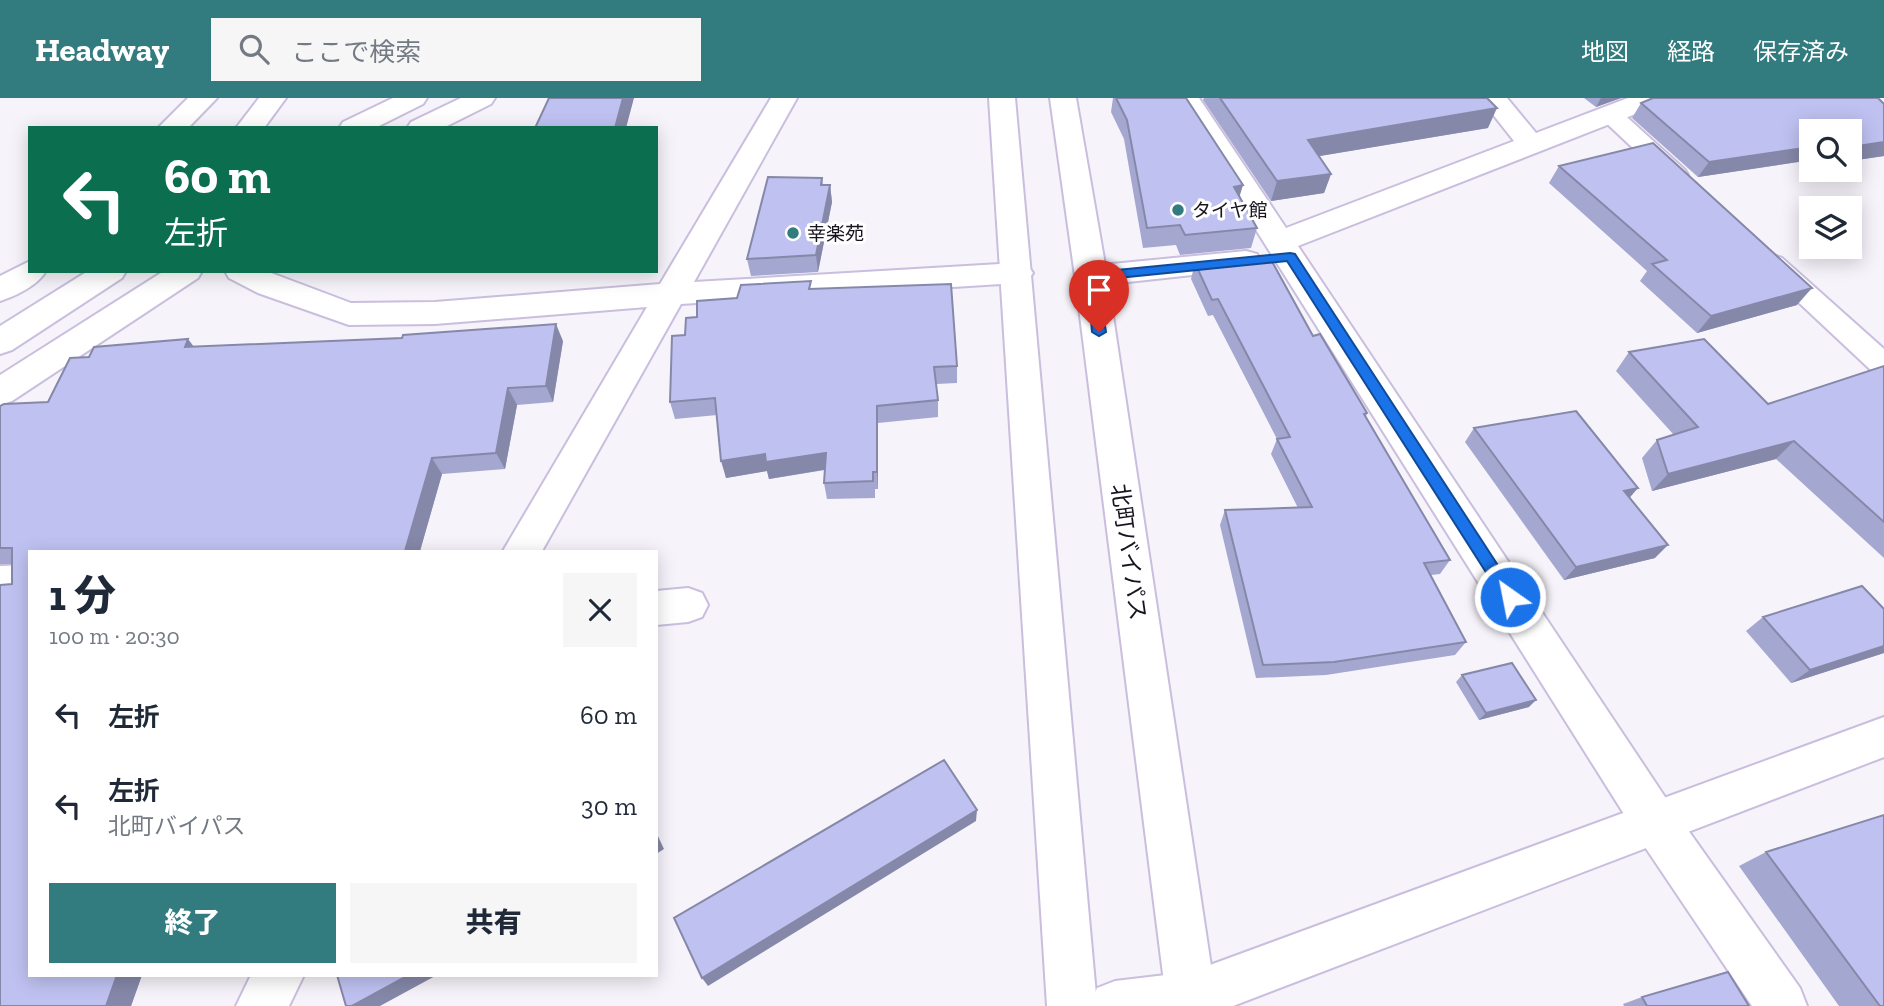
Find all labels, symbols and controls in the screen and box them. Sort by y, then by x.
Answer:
search box [211,18,701,81]
text: Headway [35,30,169,69]
icon: search [235,30,273,68]
text: ここで検索 [291,36,421,68]
text: 地図 [1581,37,1629,66]
text: 経路 [1667,37,1715,66]
text: 保存済み [1753,37,1849,66]
map controls [1799,119,1862,259]
button: search [1799,119,1862,182]
text: 60 m [164,147,271,206]
icon: left [49,154,140,245]
button: layers [1799,196,1862,259]
place label: タイヤ館 [1192,199,1267,222]
marker: タイヤ館 [1170,202,1186,218]
text: 左折 [164,214,228,252]
place label: 幸楽苑 [807,222,864,245]
marker: 幸楽苑 [785,225,801,241]
pin [1069,260,1129,332]
icon: arrive [1080,271,1118,309]
street label: 北町バイパス [1106,482,1152,622]
position arrow [1473,560,1547,634]
text: 1 分 [49,570,116,621]
button: close [563,573,637,647]
text: 100 m · 20:30 [49,622,180,650]
icon: left [49,696,87,734]
text: 60 m [580,699,637,731]
text: 左折 [108,701,160,733]
text: 左折 [108,775,160,807]
icon: left [49,787,87,825]
text: 30 m [581,790,637,822]
text: 北町バイパス [108,812,246,840]
button: 終了 [49,883,336,963]
button: 共有 [350,883,637,963]

